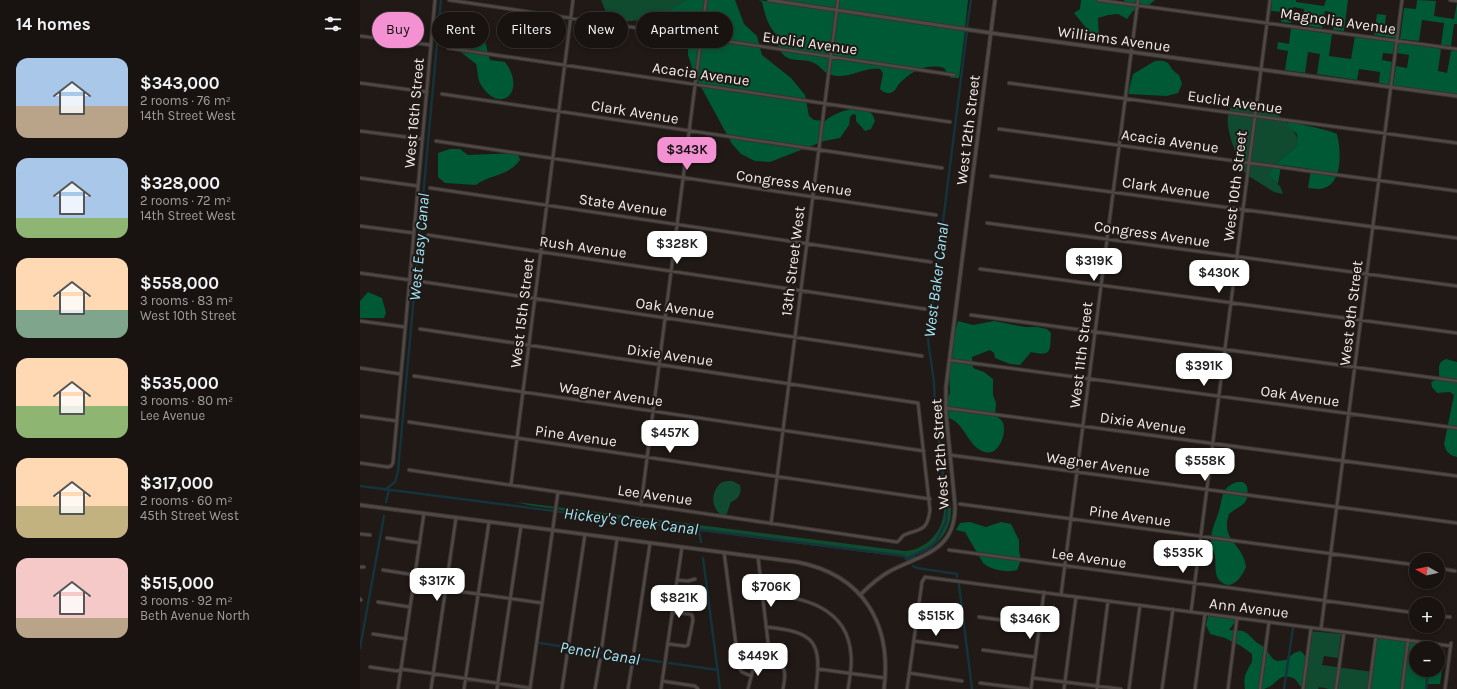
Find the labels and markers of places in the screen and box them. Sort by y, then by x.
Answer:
pin: $343K [659,137,715,171]
pin: $328K [649,231,705,265]
pin: $319K [1066,248,1122,282]
pin: $430K [1191,260,1247,294]
pin: $391K [1176,353,1232,387]
pin: $457K [642,420,698,454]
pin: $558K [1177,448,1233,482]
pin: $535K [1155,540,1211,574]
pin: $317K [409,568,465,602]
pin: $706K [743,574,799,608]
pin: $821K [651,585,707,619]
pin: $515K [908,603,964,637]
pin: $346K [1002,606,1058,640]
pin: $449K [730,643,786,677]

